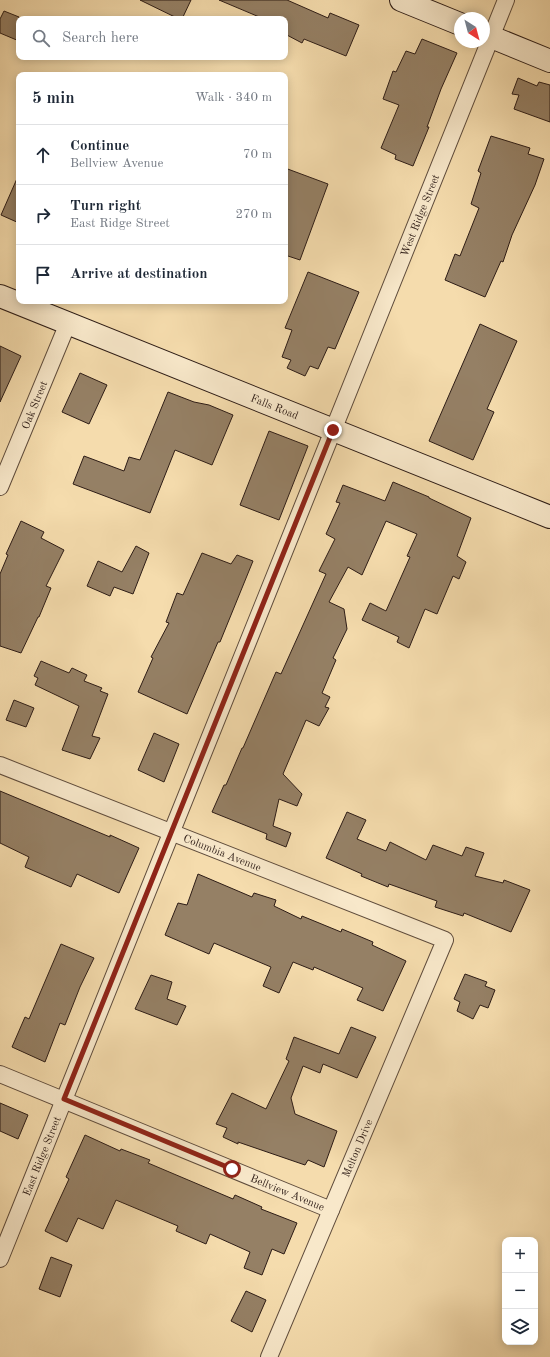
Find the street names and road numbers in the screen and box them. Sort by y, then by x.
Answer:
street label: West Ridge Street [400,173,442,258]
street label: Oak Street [21,379,50,431]
street label: Falls Road [249,393,300,422]
street label: Columbia Avenue [181,834,262,874]
street label: East Ridge Street [22,1115,64,1198]
street label: Melton Drive [341,1118,376,1179]
street label: Bellview Avenue [248,1173,326,1214]

